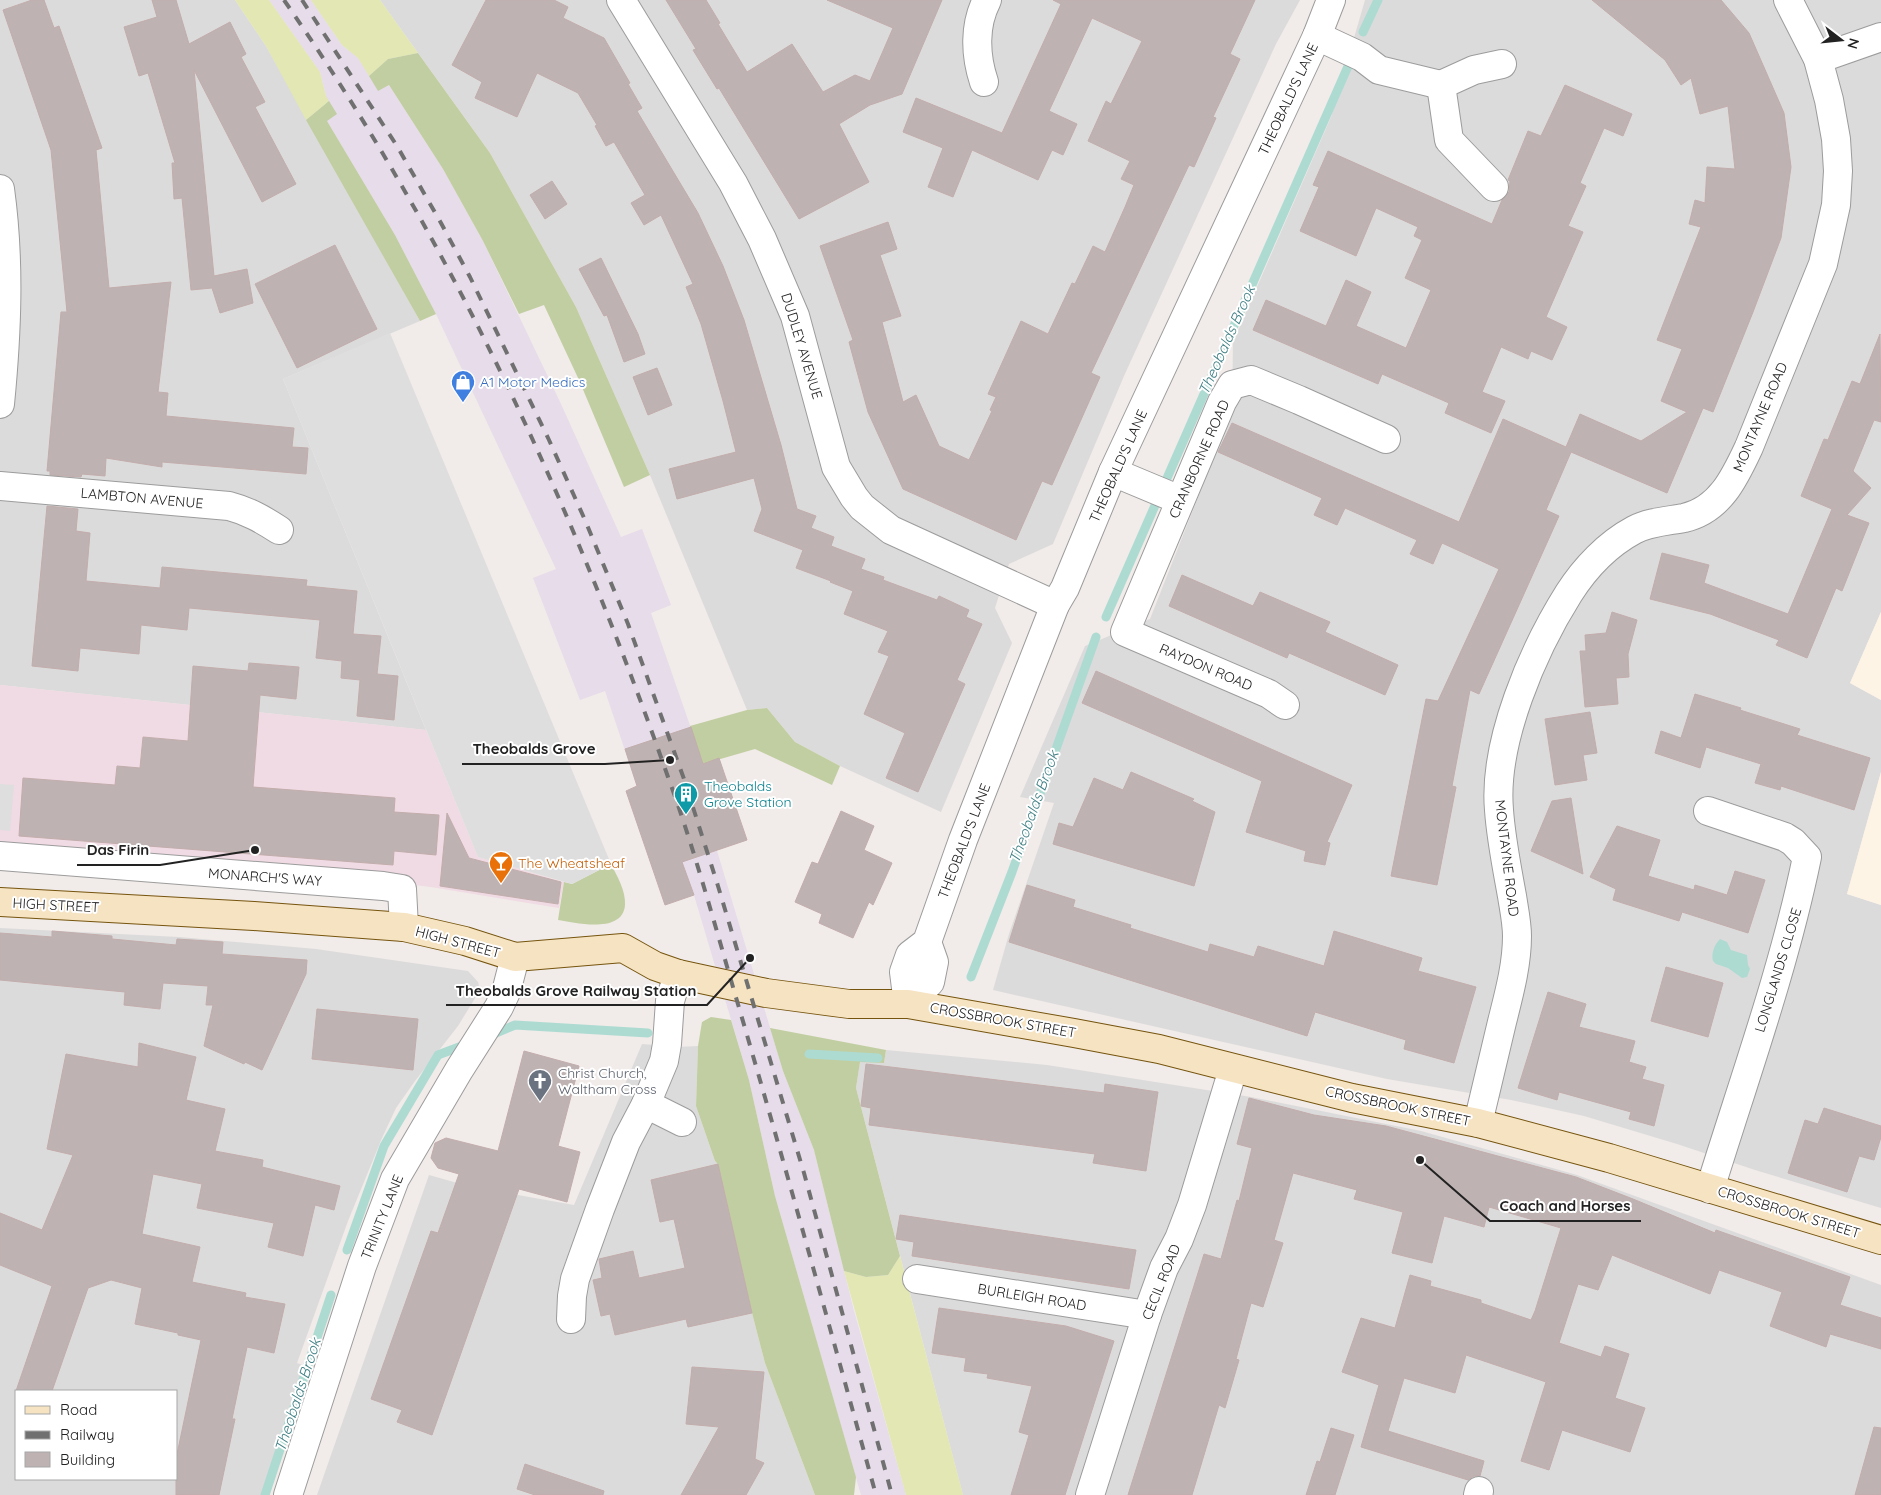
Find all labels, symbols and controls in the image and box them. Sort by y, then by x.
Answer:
north arrow [1816,15,1866,65]
text: N [1843,36,1864,51]
street label: THEOBALD'S LANE [1254,40,1322,158]
water label: Theobalds Brook [1194,280,1260,398]
street label: DUDLEY AVENUE [777,291,827,401]
street label: MONTAYNE ROAD [1729,359,1791,475]
shop icon: A1 Motor Medics [450,369,476,403]
place label: A1 Motor Medics [480,373,585,391]
street label: CRANBORNE ROAD [1165,397,1233,521]
street label: THEOBALD'S LANE [1085,407,1151,525]
street label: LAMBTON AVENUE [80,484,204,512]
street label: RAYDON ROAD [1157,639,1255,695]
callout: Theobalds Grove [462,734,605,764]
text: Theobalds Grove [472,739,596,758]
water label: Theobalds Brook [1004,746,1063,866]
place label: Theobalds Grove Station [704,777,792,811]
building icon: Theobalds Grove Station [673,781,699,815]
street label: THEOBALD'S LANE [934,781,994,901]
street label: MONTAYNE ROAD [1491,799,1523,917]
callout: Das Firin [77,835,160,865]
text: Das Firin [87,840,149,859]
bar icon: The Wheatsheaf [488,850,514,884]
place label: The Wheatsheaf [518,854,625,872]
street label: MONARCH'S WAY [208,864,323,890]
street label: HIGH STREET [12,894,100,916]
street label: LONGLANDS CLOSE [1750,905,1806,1035]
street label: HIGH STREET [414,922,502,962]
callout: Theobalds Grove Railway Station [446,975,707,1005]
text: Theobalds Grove Railway Station [456,981,696,1000]
street label: CROSSBROOK STREET [929,998,1077,1042]
place label: Christ Church, Waltham Cross [558,1064,657,1098]
church icon: Christ Church, Waltham Cross [527,1068,553,1102]
street label: CROSSBROOK STREET [1324,1082,1472,1130]
street label: TRINITY LANE [357,1172,407,1262]
street label: CROSSBROOK STREET [1716,1182,1862,1242]
callout: Coach and Horses [1490,1191,1641,1221]
text: Coach and Horses [1500,1196,1630,1215]
street label: CECIL ROAD [1138,1242,1184,1322]
street label: BURLEIGH ROAD [976,1280,1088,1314]
water label: Theobalds Brook [270,1334,325,1454]
legend [15,1390,178,1480]
text: Road [60,1400,97,1419]
text: Railway [60,1425,115,1444]
text: Building [60,1450,115,1469]

